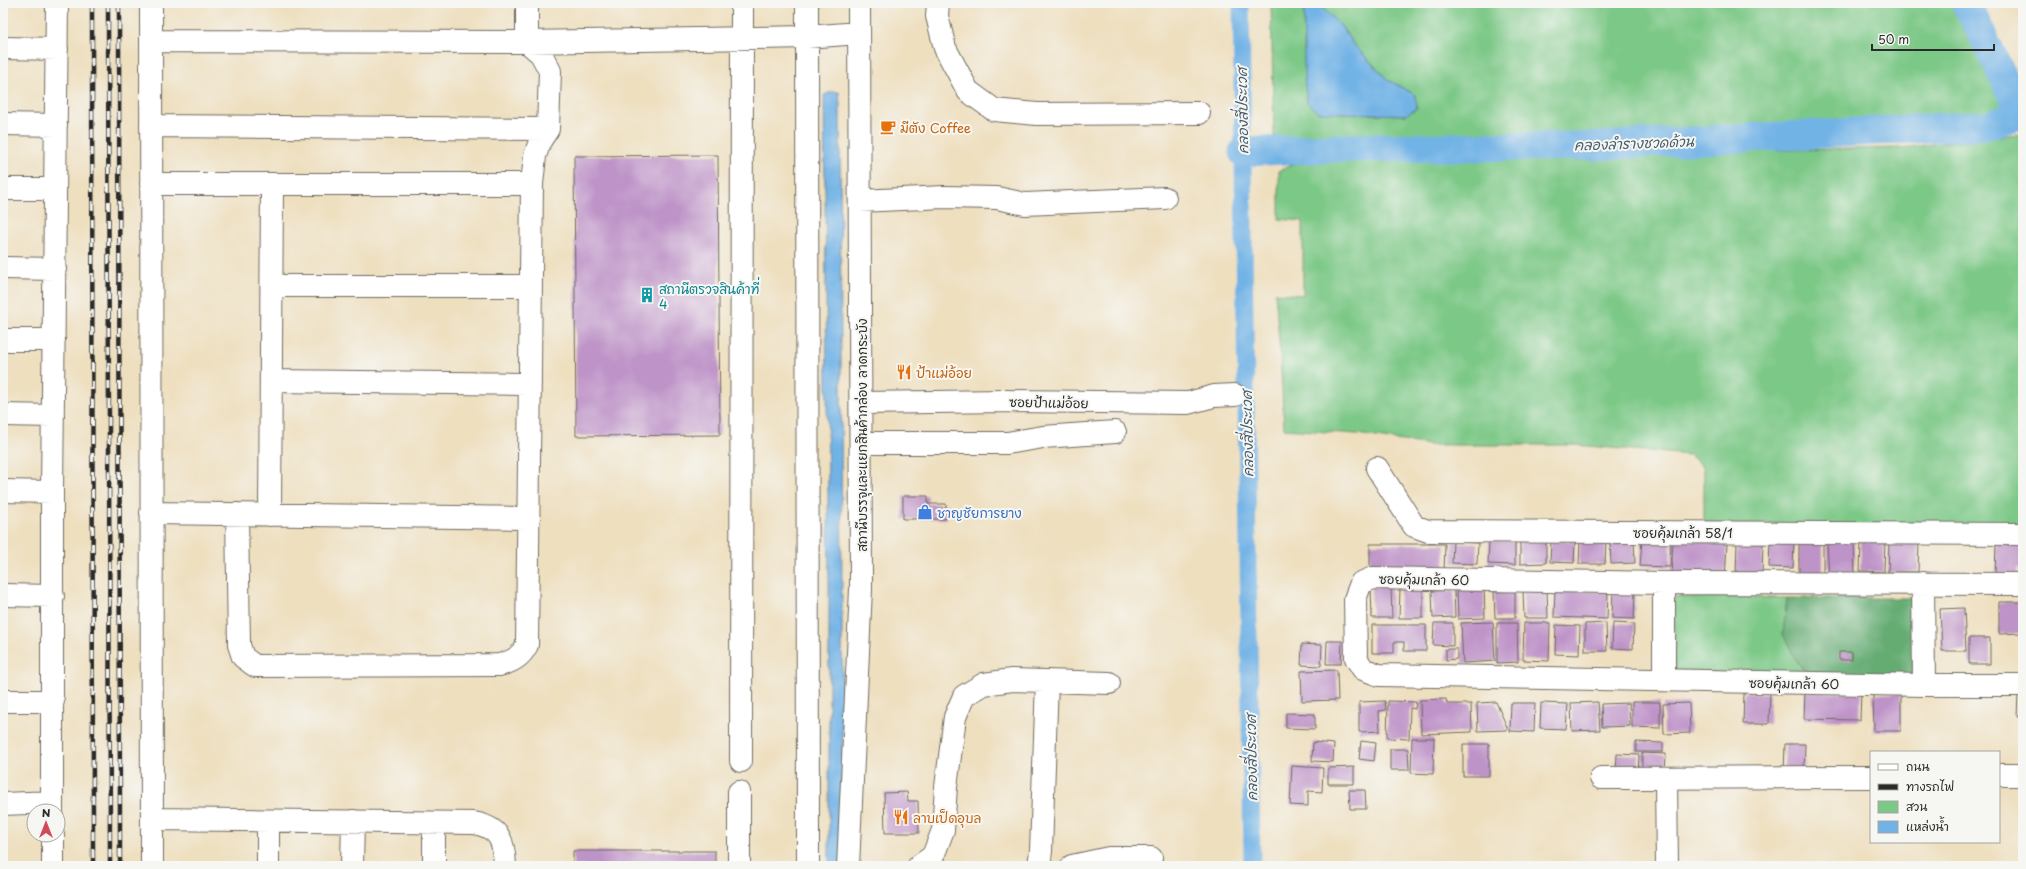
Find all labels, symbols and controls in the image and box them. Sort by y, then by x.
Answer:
scale bar [1872,26,1994,52]
text: 50 m [1878,30,1909,48]
water label: คลองสี่ประเวศ [1229,64,1253,154]
cafe icon: มีตัง Coffee [879,118,897,136]
place label: มีตัง Coffee [900,118,971,137]
water label: คลองลำรางชวดด้วน [1574,130,1695,156]
place label: สถานีตรวจสินค้าที่ 4 [659,276,760,313]
building icon: สถานีตรวจสินค้าที่ 4 [638,286,656,304]
street label: สถานีบรรจุและแยกสินค้ากล่อง ลาดกระบัง [852,318,872,552]
restaurant icon: ป้าแม่อ้อย [895,363,913,381]
place label: ป้าแม่อ้อย [916,363,972,382]
water label: คลองสี่ประเวศ [1234,387,1258,477]
street label: ซอยป้าแม่อ้อย [1009,392,1089,412]
shop icon: ชาญชัยการยาง [916,503,934,521]
place label: ชาญชัยการยาง [937,503,1022,522]
street label: ซอยคุ้มเกล้า 58/1 [1633,523,1733,543]
street label: ซอยคุ้มเกล้า 60 [1379,569,1469,590]
street label: ซอยคุ้มเกล้า 60 [1749,673,1839,694]
water label: คลองสี่ประเวศ [1238,711,1262,801]
legend [1870,751,2000,843]
text: ถนน [1906,757,1930,775]
text: ทางรถไฟ [1906,777,1954,795]
text: สวน [1906,797,1927,815]
north arrow [26,803,66,843]
text: N [42,804,51,821]
restaurant icon: ลาบเป็ดอุบล [892,808,910,826]
place label: ลาบเป็ดอุบล [913,808,981,828]
text: แหล่งน้ำ [1906,816,1949,835]

